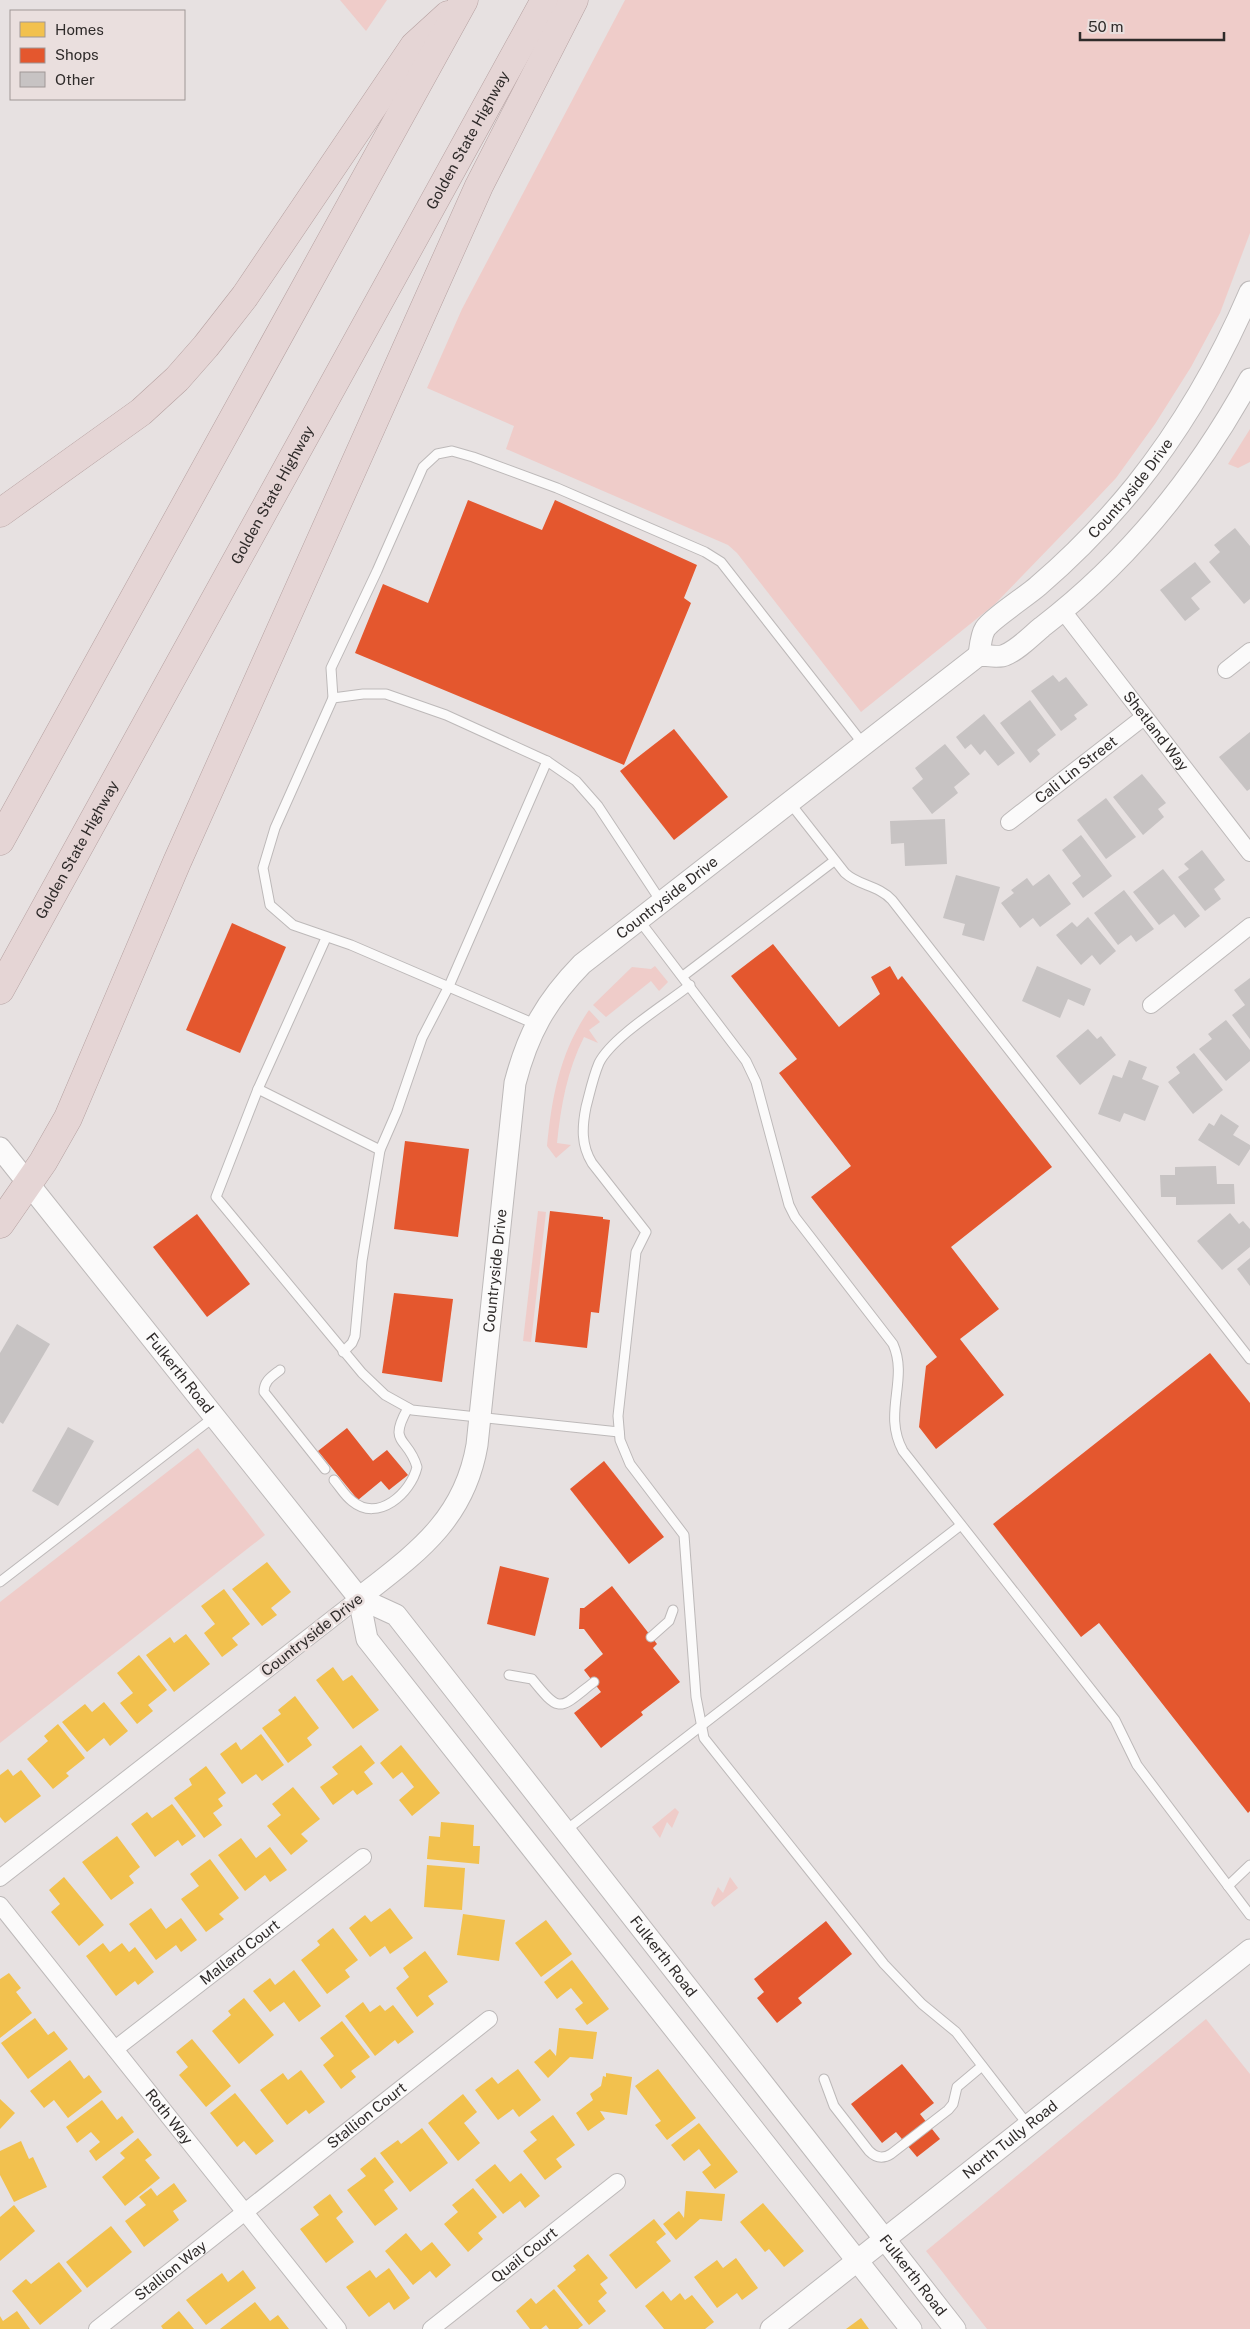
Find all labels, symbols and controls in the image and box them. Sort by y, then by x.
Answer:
legend [10,10,185,100]
scale bar [1080,10,1224,42]
text: 50 m [1088,18,1123,35]
text: Homes [55,21,104,38]
text: Shops [55,46,99,63]
street label: Golden State Highway [422,68,512,212]
text: Other [55,71,95,88]
street label: Golden State Highway [227,423,317,567]
street label: Countryside Drive [1084,435,1176,542]
street label: Shetland Way [1120,688,1192,774]
street label: Cali Lin Street [1031,732,1120,807]
street label: Golden State Highway [32,778,122,922]
street label: Countryside Drive [613,853,721,942]
street label: Countryside Drive [480,1208,510,1333]
street label: Fulkerth Road [143,1329,217,1416]
street label: Countryside Drive [258,1590,366,1679]
street label: Fulkerth Road [627,1912,701,2000]
street label: Mallard Court [196,1916,283,1988]
street label: Stallion Court [323,2079,410,2152]
street label: Roth Way [142,2086,196,2148]
street label: North Tully Road [959,2097,1061,2182]
street label: Quail Court [488,2223,561,2286]
street label: Fulkerth Road [876,2231,950,2319]
street label: Stallion Way [131,2237,210,2304]

